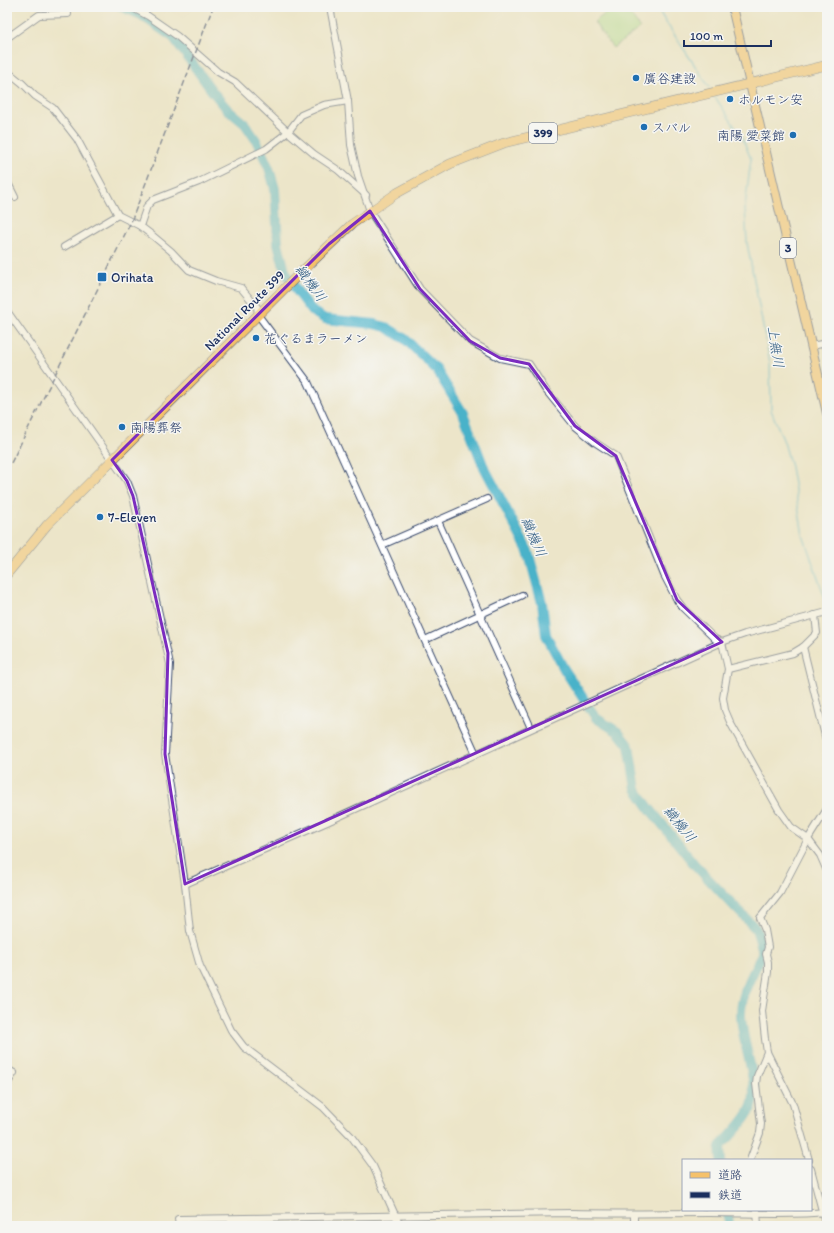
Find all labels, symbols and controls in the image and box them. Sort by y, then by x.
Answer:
scale bar [684,22,771,48]
text: 100 m [690,29,723,43]
place label: 廣谷建設 [644,71,696,86]
marker: 廣谷建設 [631,73,641,83]
place label: ホルモン安 [738,92,803,107]
marker: ホルモン安 [725,94,735,104]
place label: スバル [652,120,691,135]
marker: スバル [639,122,649,132]
road number: 399 [529,123,557,143]
place label: 南陽 愛菜館 [717,128,785,143]
marker: 南陽 愛菜館 [788,130,798,140]
road number: 3 [780,238,796,258]
water label: 織機川 [292,261,330,305]
street label: National Route 399 [201,267,288,353]
place label: Orihata [111,270,154,285]
marker: Orihata [96,271,108,283]
water label: 上無川 [764,325,787,369]
place label: 花ぐるまラーメン [264,331,368,346]
marker: 花ぐるまラーメン [251,333,261,343]
place label: 南陽葬祭 [130,420,182,435]
marker: 南陽葬祭 [117,422,127,432]
place label: 7-Eleven [108,510,157,525]
marker: 7-Eleven [95,512,105,522]
water label: 織機川 [517,515,550,560]
water label: 織機川 [660,803,699,846]
legend [682,1159,812,1211]
text: 道路 [718,1168,742,1182]
text: 鉄道 [718,1188,742,1202]

